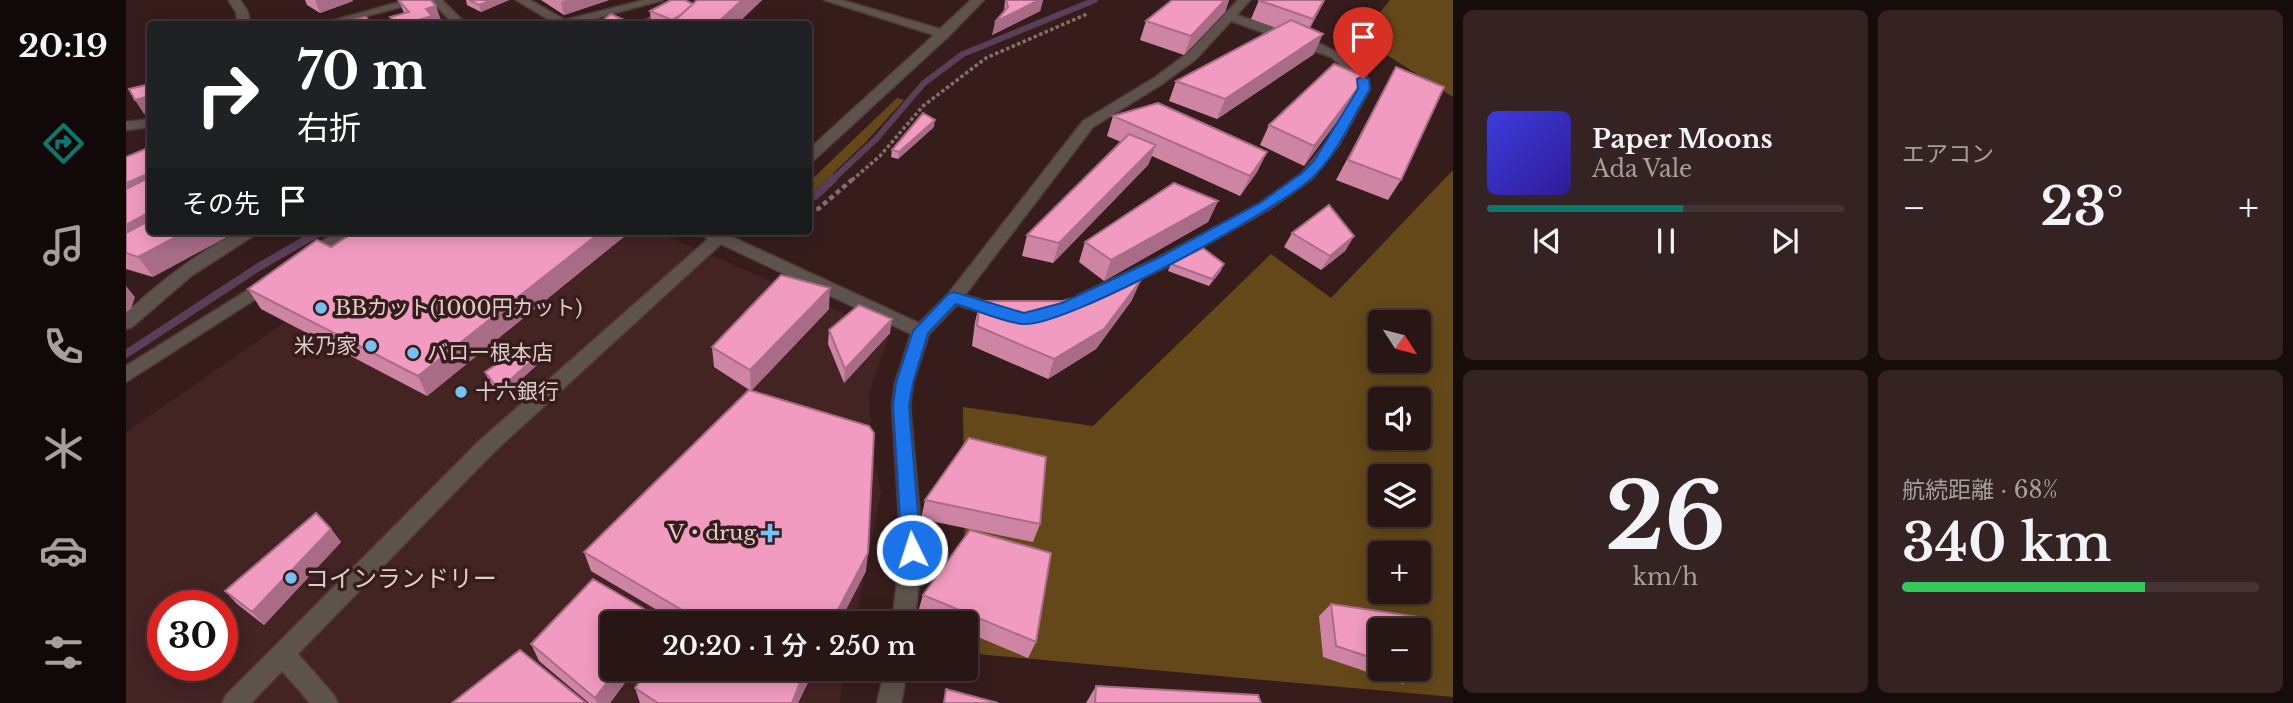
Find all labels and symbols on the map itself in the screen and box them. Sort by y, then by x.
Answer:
pin [1333,7,1393,79]
place label: BBカット(1000円カット) [335,295,582,321]
marker: BBカット(1000円カット) [313,300,329,316]
north arrow [1368,310,1432,373]
place label: 米乃家 [294,333,357,359]
marker: 米乃家 [363,338,379,354]
place label: バロー根本店 [427,340,553,366]
marker: バロー根本店 [405,345,421,361]
place label: 十六銀行 [475,379,559,405]
marker: 十六銀行 [453,384,469,400]
position arrow [875,513,949,587]
place label: V・drug [667,520,756,546]
marker: V・drug [762,525,778,541]
place label: コインランドリー [305,564,497,593]
marker: コインランドリー [283,570,299,586]
speed limit sign: 30 [147,590,238,681]

